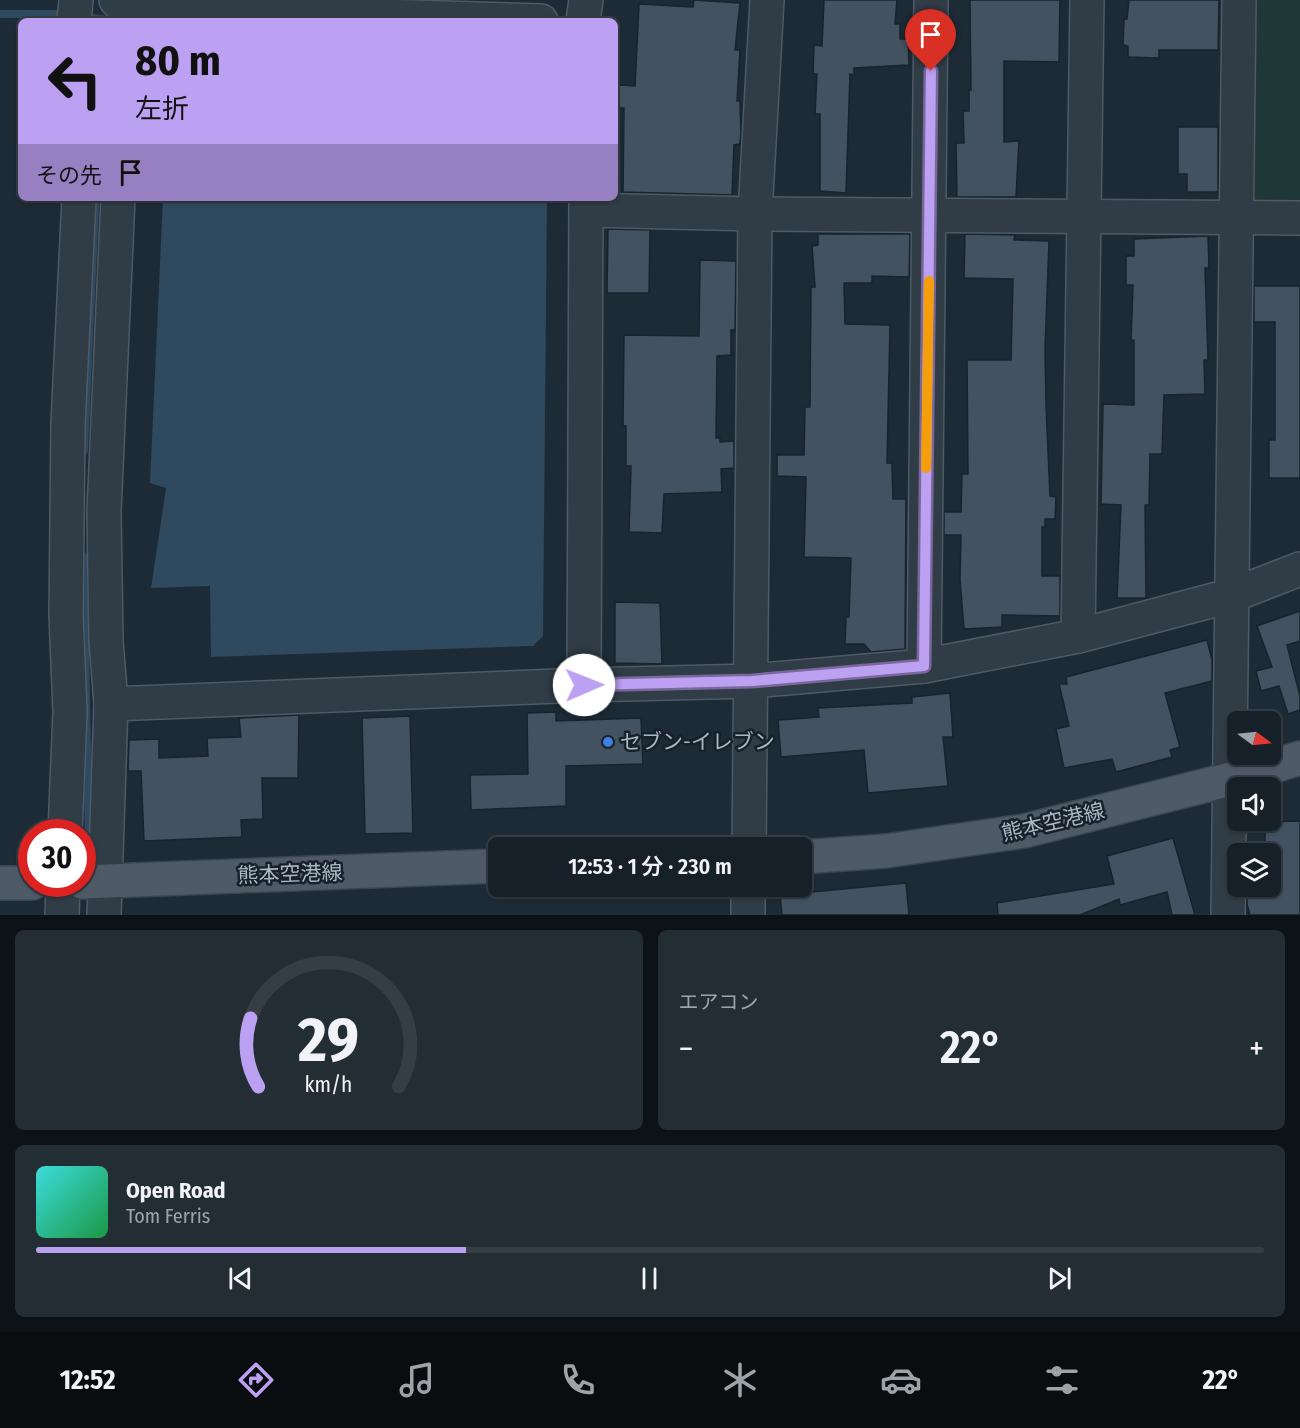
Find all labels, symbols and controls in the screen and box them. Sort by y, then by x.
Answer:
pin [905,9,956,71]
icon: arrive [914,18,947,51]
text: 80 m [135,36,221,86]
icon: left [36,42,114,120]
text: 左折 [135,93,189,125]
icon: arrive [114,156,147,189]
text: その先 [36,162,102,189]
position arrow [552,653,616,717]
north arrow [1227,711,1281,765]
map controls [1227,711,1281,897]
place label: セブン-イレブン [620,729,775,755]
marker: セブン-イレブン [601,735,615,749]
button: sound [1227,777,1281,831]
street label: 熊本空港線 [999,798,1107,846]
speed limit sign: 30 [18,819,96,897]
button: layers [1227,843,1281,897]
text: 12:53 · 1 分 · 230 m [568,853,732,880]
street label: 熊本空港線 [237,859,343,889]
text: エアコン [679,990,759,1014]
text: 29 [297,1003,359,1078]
text: 22° [940,1021,1002,1075]
text: − [679,1029,693,1069]
text: + [1249,1029,1264,1069]
text: km/h [305,1072,353,1098]
text: Open Road [126,1177,226,1204]
text: Tom Ferris [126,1204,210,1228]
icon: previous [224,1262,257,1295]
icon: pause [633,1262,666,1295]
icon: next [1043,1262,1076,1295]
icon: directions [235,1359,277,1401]
icon: music [396,1359,438,1401]
icon: phone [557,1359,599,1401]
icon: climate [719,1359,761,1401]
icon: car [880,1359,922,1401]
icon: filters [1041,1359,1083,1401]
text: 12:52 [60,1364,115,1396]
text: 22° [1203,1364,1240,1396]

